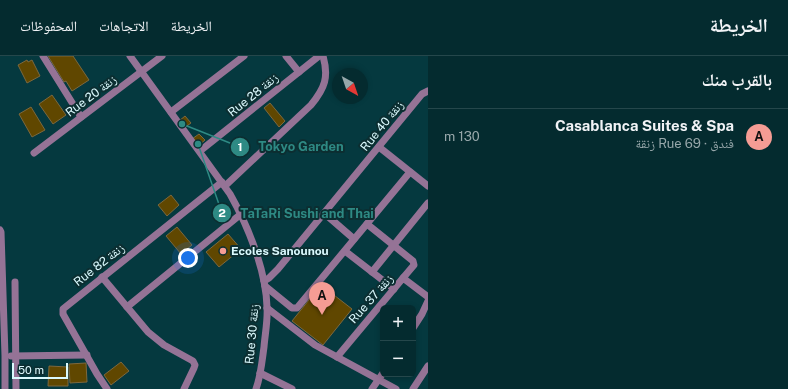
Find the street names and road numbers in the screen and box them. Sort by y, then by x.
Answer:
street label: Rue 28 زنقة [225,70,281,119]
street label: Rue 20 زنقة [63,72,119,120]
street label: Rue 40 زنقة [358,98,407,154]
street label: Rue 82 زنقة [71,241,127,289]
street label: Rue 37 زنقة [346,271,396,326]
street label: Rue 30 زنقة [242,303,262,365]

